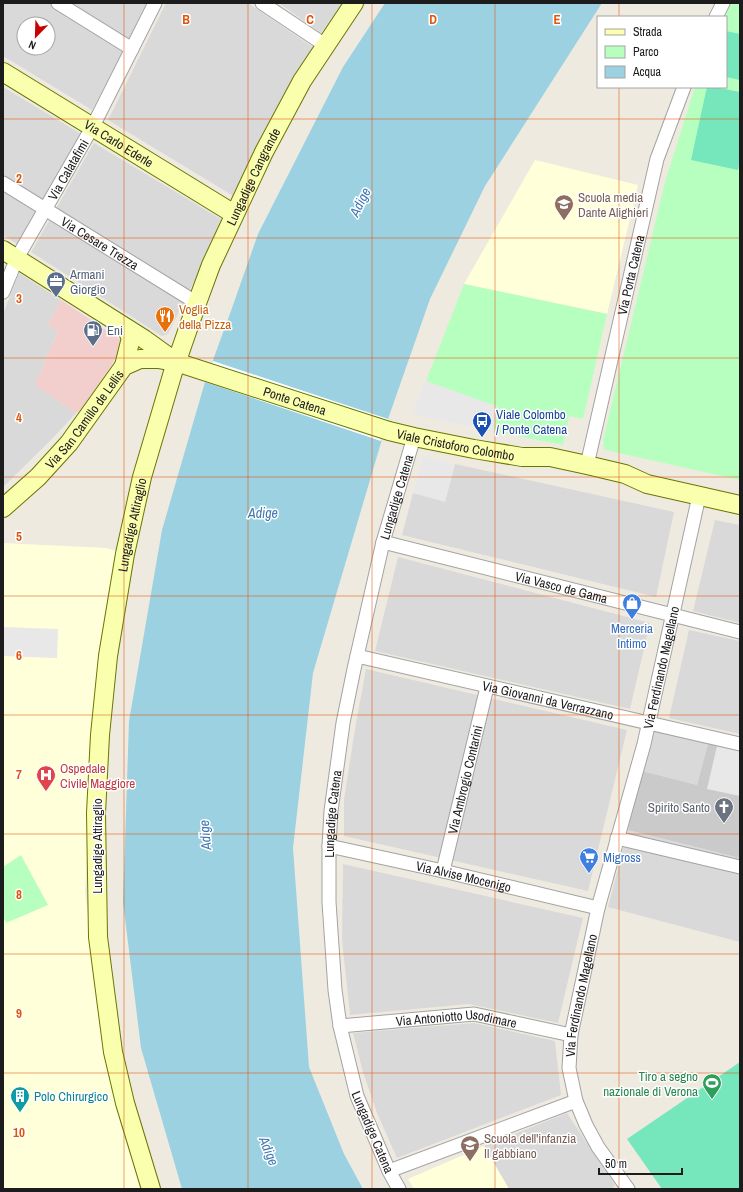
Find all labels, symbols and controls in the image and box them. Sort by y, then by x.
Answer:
text: B [182,11,190,28]
text: C [306,11,314,28]
text: D [429,11,437,28]
text: E [553,11,561,28]
north arrow [16,16,56,56]
legend [597,16,727,88]
text: Strada [633,24,663,40]
text: N [26,37,38,53]
text: Parco [633,44,659,60]
text: Acqua [632,64,661,80]
street label: Via Carlo Ederle [81,116,156,171]
street label: Lungadige Cangrande [223,125,284,228]
street label: Via Calatafimi [44,136,93,203]
text: 2 [16,170,22,187]
water label: Adige [345,185,375,220]
place label: Scuola media Dante Alighieri [578,189,649,221]
school or university icon: Scuola media Dante Alighieri [553,193,575,221]
street label: Via Cesare Trezza [58,213,142,274]
street label: Via Porta Catena [614,233,648,317]
place label: Armani Giorgio [69,266,106,298]
office icon: Armani Giorgio [45,270,67,298]
text: 3 [16,290,22,307]
place label: Voglia della Pizza [179,301,231,333]
restaurant icon: Voglia della Pizza [154,305,176,333]
fuel station icon: Eni [82,319,104,347]
place label: Eni [107,322,123,339]
street label: Via San Camillo de Lellis [42,367,128,472]
street label: Ponte Catena [261,383,328,419]
place label: Viale Colombo / Ponte Catena [496,406,567,438]
text: 4 [16,409,22,426]
bus stop icon: Viale Colombo / Ponte Catena [471,410,493,438]
street label: Viale Cristoforo Colombo [395,425,516,465]
street label: Lungadige Catena [376,452,417,542]
street label: Lungadige Attiraglio [114,476,151,573]
water label: Adige [247,504,278,522]
text: 5 [16,528,22,545]
street label: Via Vasco de Gama [513,568,609,607]
shop icon: Merceria Intimo [621,592,643,620]
street label: Via Ferdinando Magellano [640,605,683,731]
place label: Merceria Intimo [611,620,653,652]
text: 6 [16,647,22,664]
street label: Via Giovanni da Verrazzano [481,677,615,724]
street label: Via Ambrogio Contarini [444,724,487,836]
place label: Ospedale Civile Maggiore [60,760,135,792]
hospital icon: Ospedale Civile Maggiore [35,764,57,792]
text: 7 [16,766,22,783]
street label: Lungadige Catena [321,769,345,858]
church icon: Spirito Santo [713,796,735,824]
street label: Lungadige Attiraglio [89,798,106,894]
place label: Spirito Santo [648,799,710,816]
water label: Adige [195,819,215,852]
supermarket icon: Migross [578,846,600,874]
place label: Migross [603,849,641,866]
street label: Via Alvise Mocenigo [414,857,513,896]
text: 8 [16,886,22,903]
street label: Via Ferdinando Magellano [562,932,601,1058]
text: 9 [16,1005,22,1022]
street label: Via Antoniotto Usodimare [395,1006,518,1032]
place label: Tiro a segno nazionale di Verona [603,1068,698,1100]
sports icon: Tiro a segno nazionale di Verona [701,1072,723,1100]
building icon: Polo Chirurgico [9,1085,31,1113]
place label: Polo Chirurgico [34,1088,108,1105]
street label: Lungadige Catena [348,1088,398,1176]
text: 10 [13,1124,25,1141]
place label: Scuola dell'infanzia Il gabbiano [484,1130,576,1162]
water label: Adige [255,1133,283,1168]
school or university icon: Scuola dell'infanzia Il gabbiano [459,1134,481,1162]
scale bar [599,1150,682,1176]
text: 50 m [605,1156,627,1172]

